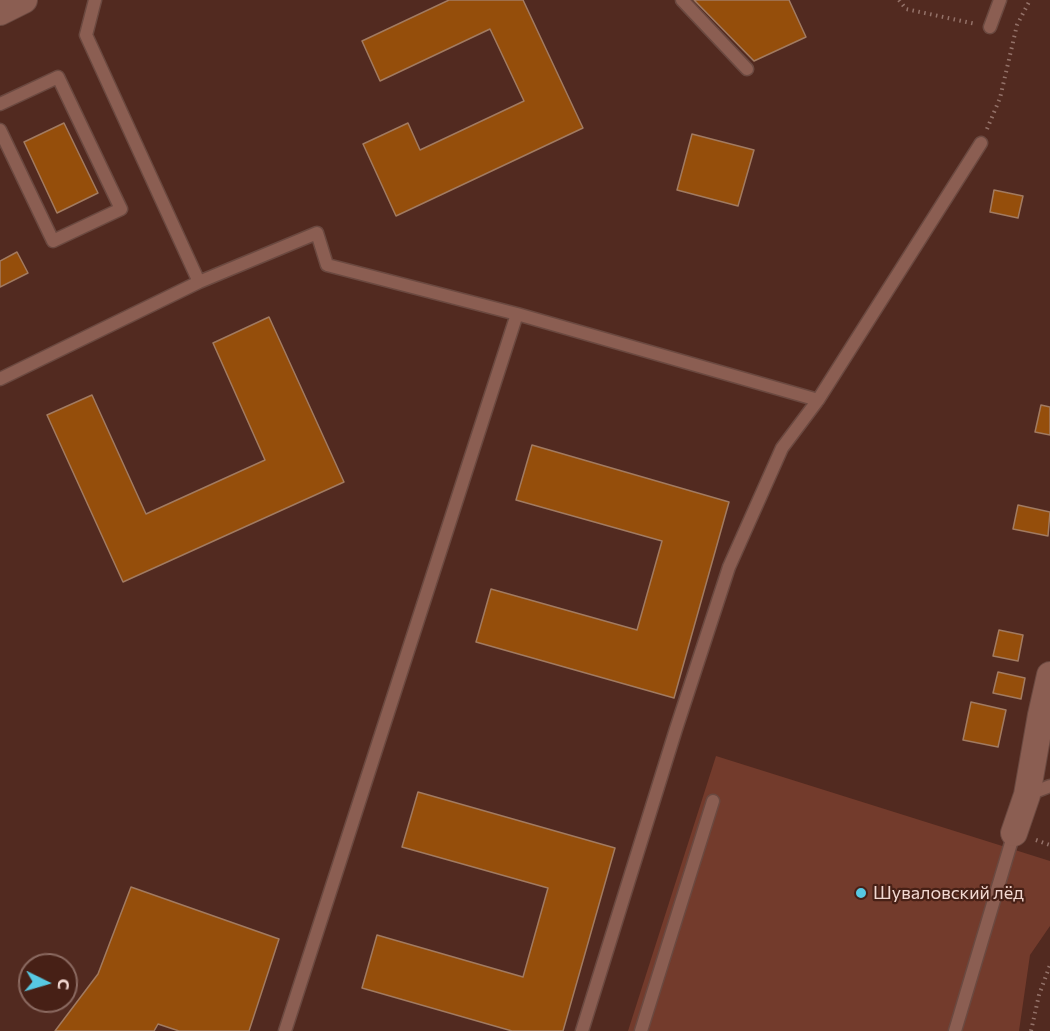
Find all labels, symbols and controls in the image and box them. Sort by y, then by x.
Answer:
place label: Шуваловский лёд [873,882,1024,904]
marker: Шуваловский лёд [854,886,868,900]
north arrow [18,953,78,1013]
text: С [54,978,74,991]

